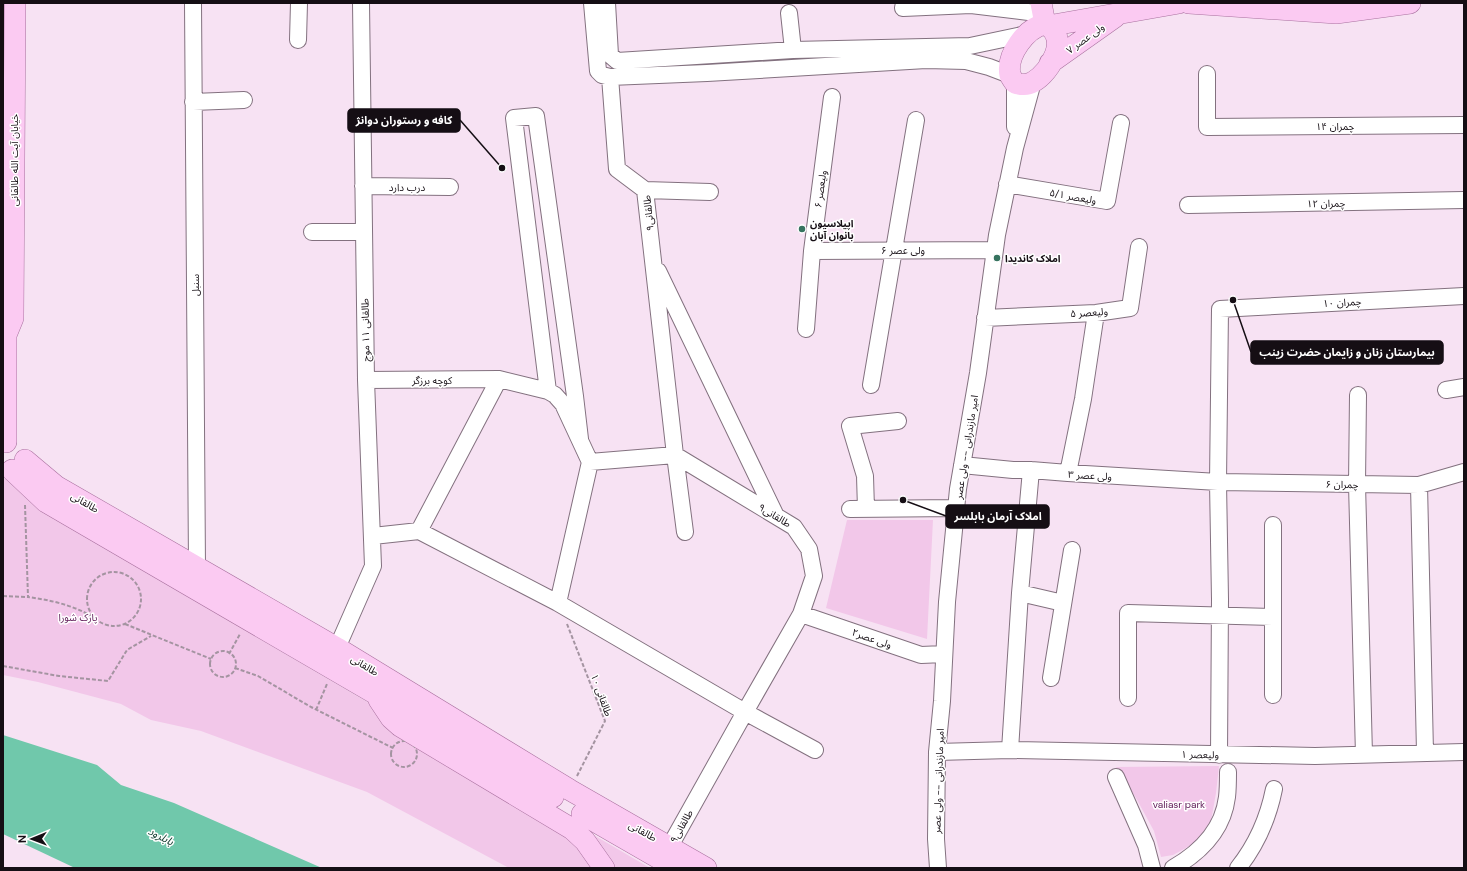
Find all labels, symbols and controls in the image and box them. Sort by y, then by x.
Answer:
street label: ولی عصر ۷ [1064,20,1107,57]
callout: کافه و رستوران دوانژ [348,109,460,132]
text: کافه و رستوران دوانژ [355,113,453,127]
street label: خیابان آیت الله طالقانی [8,114,21,206]
street label: چمران ۱۴ [1316,120,1354,133]
street label: ولیعصر ۶ [811,169,830,209]
street label: درب دارد [389,181,425,194]
street label: ولیعصر ۵/۱ [1048,186,1097,207]
street label: طالقانی۹ [640,194,657,231]
street label: چمران ۱۲ [1307,197,1346,210]
place label: اپیلاسیون بانوان آبان [810,217,854,242]
marker: اپیلاسیون بانوان آبان [797,224,807,234]
street label: ولی عصر ۶ [881,244,925,257]
place label: املاک کاندیدا [1005,252,1061,265]
marker: املاک کاندیدا [992,253,1002,263]
street label: سنبل [189,274,202,296]
street label: چمران ۱۰ [1322,295,1362,310]
street label: طالقانی ۱۱ موج [358,298,374,362]
street label: ولیعصر ۵ [1070,305,1108,320]
callout: بیمارستان زنان و زایمان حضرت زینب [1251,341,1443,364]
text: بیمارستان زنان و زایمان حضرت زینب [1259,345,1435,359]
street label: کوچه برزگر [411,374,453,387]
street label: امیر مازندرانی -- ولی عصر [952,394,981,501]
street label: ولی عصر ۳ [1068,468,1112,483]
street label: چمران ۶ [1325,478,1359,491]
street label: طالقانی [68,489,101,516]
street label: طالقانی۹ [756,501,794,530]
callout: املاک آرمان بابلسر [946,505,1049,528]
text: املاک آرمان بابلسر [953,509,1042,523]
park label: پارک شورا [59,611,97,624]
street label: ولی عصر۲ [850,626,893,651]
street label: طالقانی [348,652,381,679]
street label: طالقانی ۱۰ [588,672,615,718]
street label: امیر مازندرانی -- ولی عصر [930,728,947,835]
street label: ولیعصر ۱ [1181,748,1219,761]
park label: valiasr park [1153,798,1205,811]
street label: طالقانی۹ [667,807,696,845]
street label: طالقانی [626,818,659,845]
north arrow [12,819,52,859]
water label: بابلرود [146,824,177,849]
text: N [15,835,29,843]

